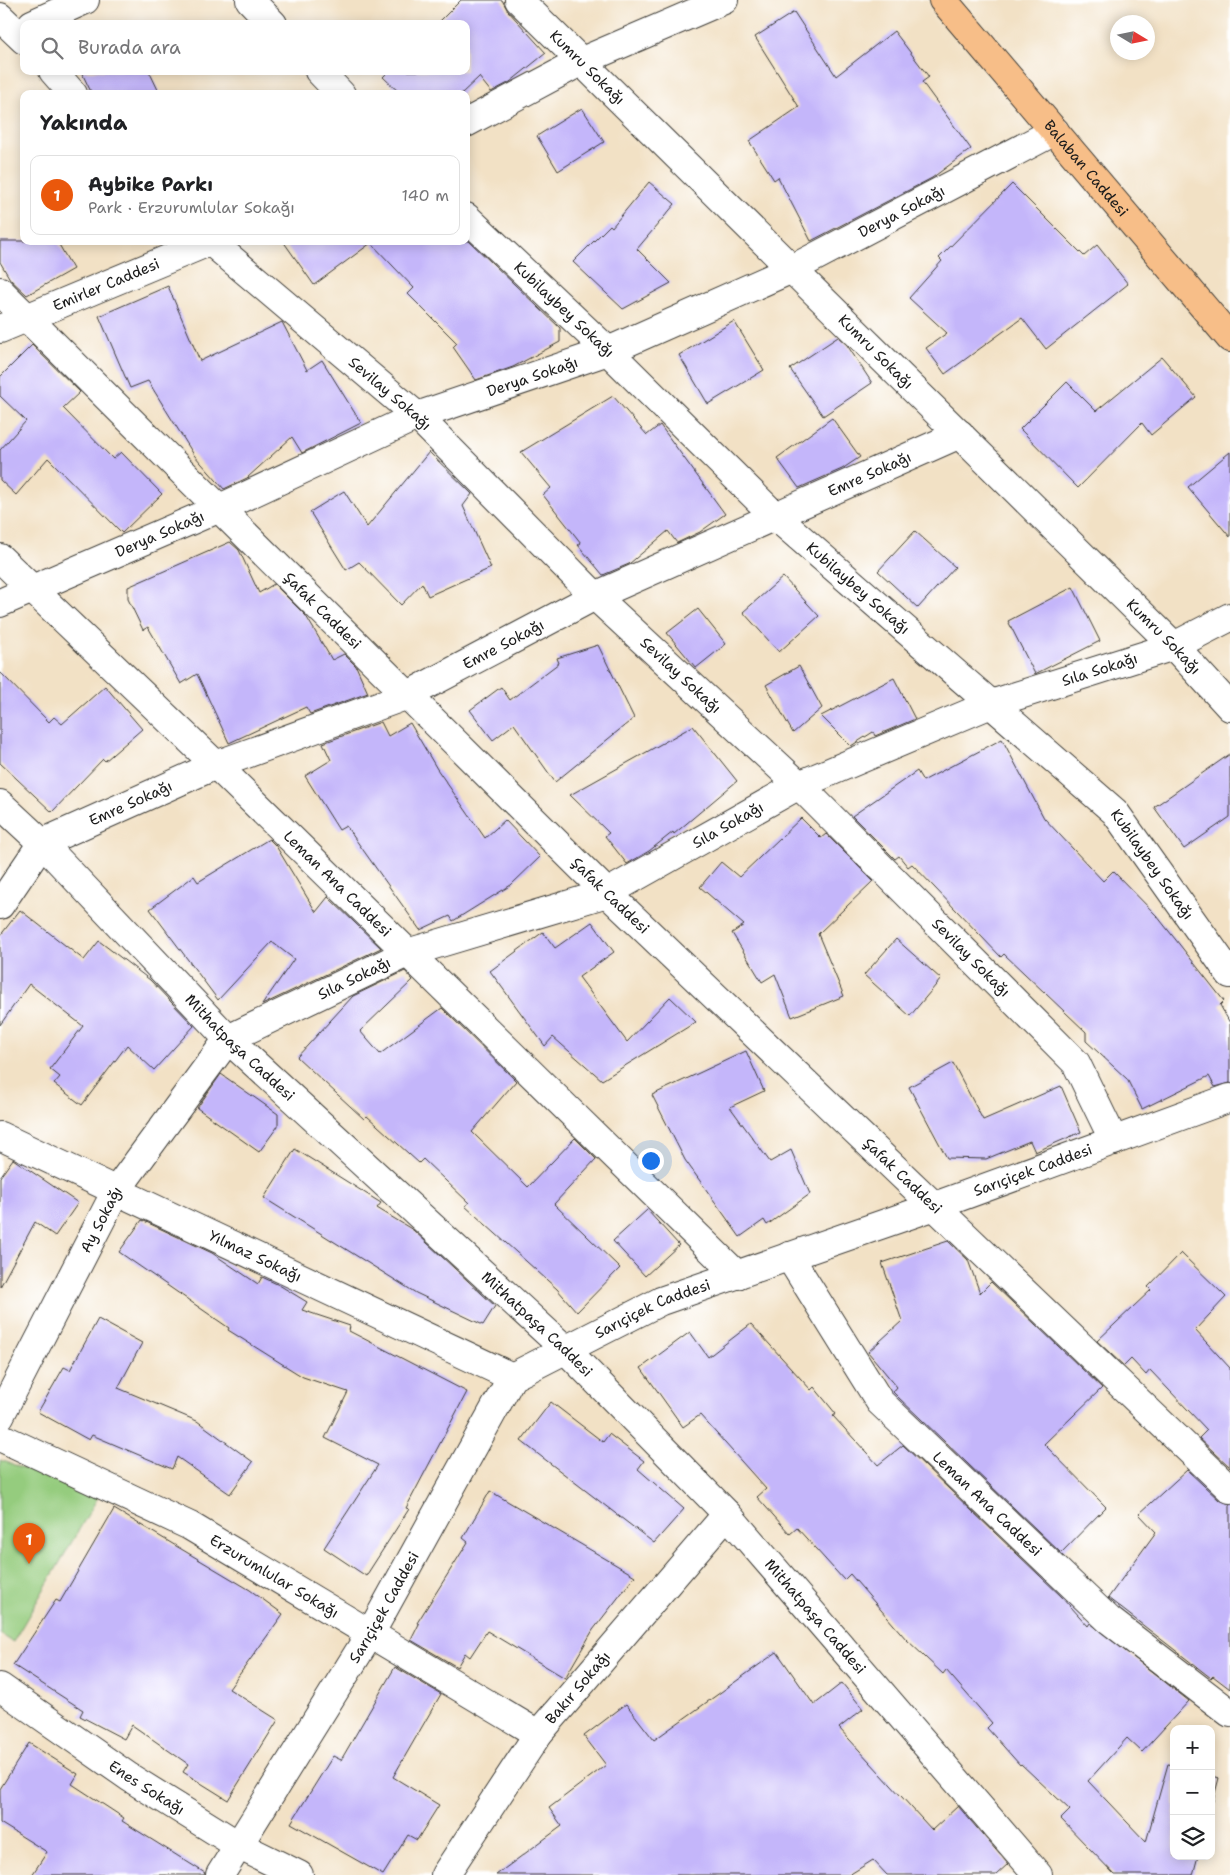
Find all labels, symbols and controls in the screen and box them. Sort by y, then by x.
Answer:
north arrow [1110,15,1155,60]
search box [20,20,470,75]
street label: Kumru Sokağı [545,26,629,109]
icon: search [38,34,66,62]
text: Burada ara [78,35,181,60]
text: Yakında [40,109,127,137]
street label: Balaban Caddesi [1039,116,1133,221]
text: Aybike Parkı [88,172,213,197]
street label: Derya Sokağı [855,181,948,243]
text: 1 [53,185,61,206]
text: 140 m [402,185,449,206]
text: Park · Erzurumlular Sokağı [88,197,295,218]
street label: Emirler Caddesi [50,254,163,316]
street label: Kubilaybey Sokağı [510,257,619,362]
street label: Kumru Sokağı [834,310,918,393]
street label: Sevilay Sokağı [344,352,436,435]
street label: Derya Sokağı [484,352,581,402]
street label: Emre Sokağı [825,447,915,501]
street label: Derya Sokağı [112,506,207,562]
street label: Kubilaybey Sokağı [802,538,914,639]
street label: Şafak Caddesi [279,568,366,654]
street label: Kumru Sokağı [1122,595,1205,679]
street label: Emre Sokağı [459,615,548,674]
street label: Sevilay Sokağı [636,633,725,718]
street label: Sıla Sokağı [1059,648,1140,691]
street label: Emre Sokağı [86,776,175,831]
street label: Sıla Sokağı [689,797,767,853]
street label: Kubilaybey Sokağı [1106,805,1198,924]
street label: Leman Ana Caddesi [279,826,396,941]
street label: Şafak Caddesi [567,853,654,938]
street label: Sevilay Sokağı [927,914,1015,1001]
street label: Sıla Sokağı [314,952,394,1004]
street label: Mithatpaşa Caddesi [181,990,299,1105]
street label: Şafak Caddesi [859,1133,946,1218]
street label: Sarıçiçek Caddesi [971,1139,1095,1201]
your location [638,1148,664,1174]
street label: Ay Sokağı [76,1182,126,1256]
street label: Yılmaz Sokağı [205,1226,305,1287]
street label: Mithatpaşa Caddesi [477,1267,597,1381]
street label: Sarıçiçek Caddesi [591,1275,713,1343]
street label: Leman Ana Caddesi [928,1447,1046,1561]
pin: 1 [13,1523,45,1564]
street label: Erzurumlular Sokağı [206,1530,343,1623]
street label: Sarıçiçek Caddesi [344,1548,424,1667]
street label: Mithatpaşa Caddesi [760,1555,870,1678]
street label: Bakır Sokağı [541,1647,615,1728]
map controls [1170,1725,1215,1860]
button: + [1170,1725,1215,1770]
street label: Enes Sokağı [105,1756,189,1819]
button: − [1170,1770,1215,1815]
button: layers [1170,1815,1215,1860]

